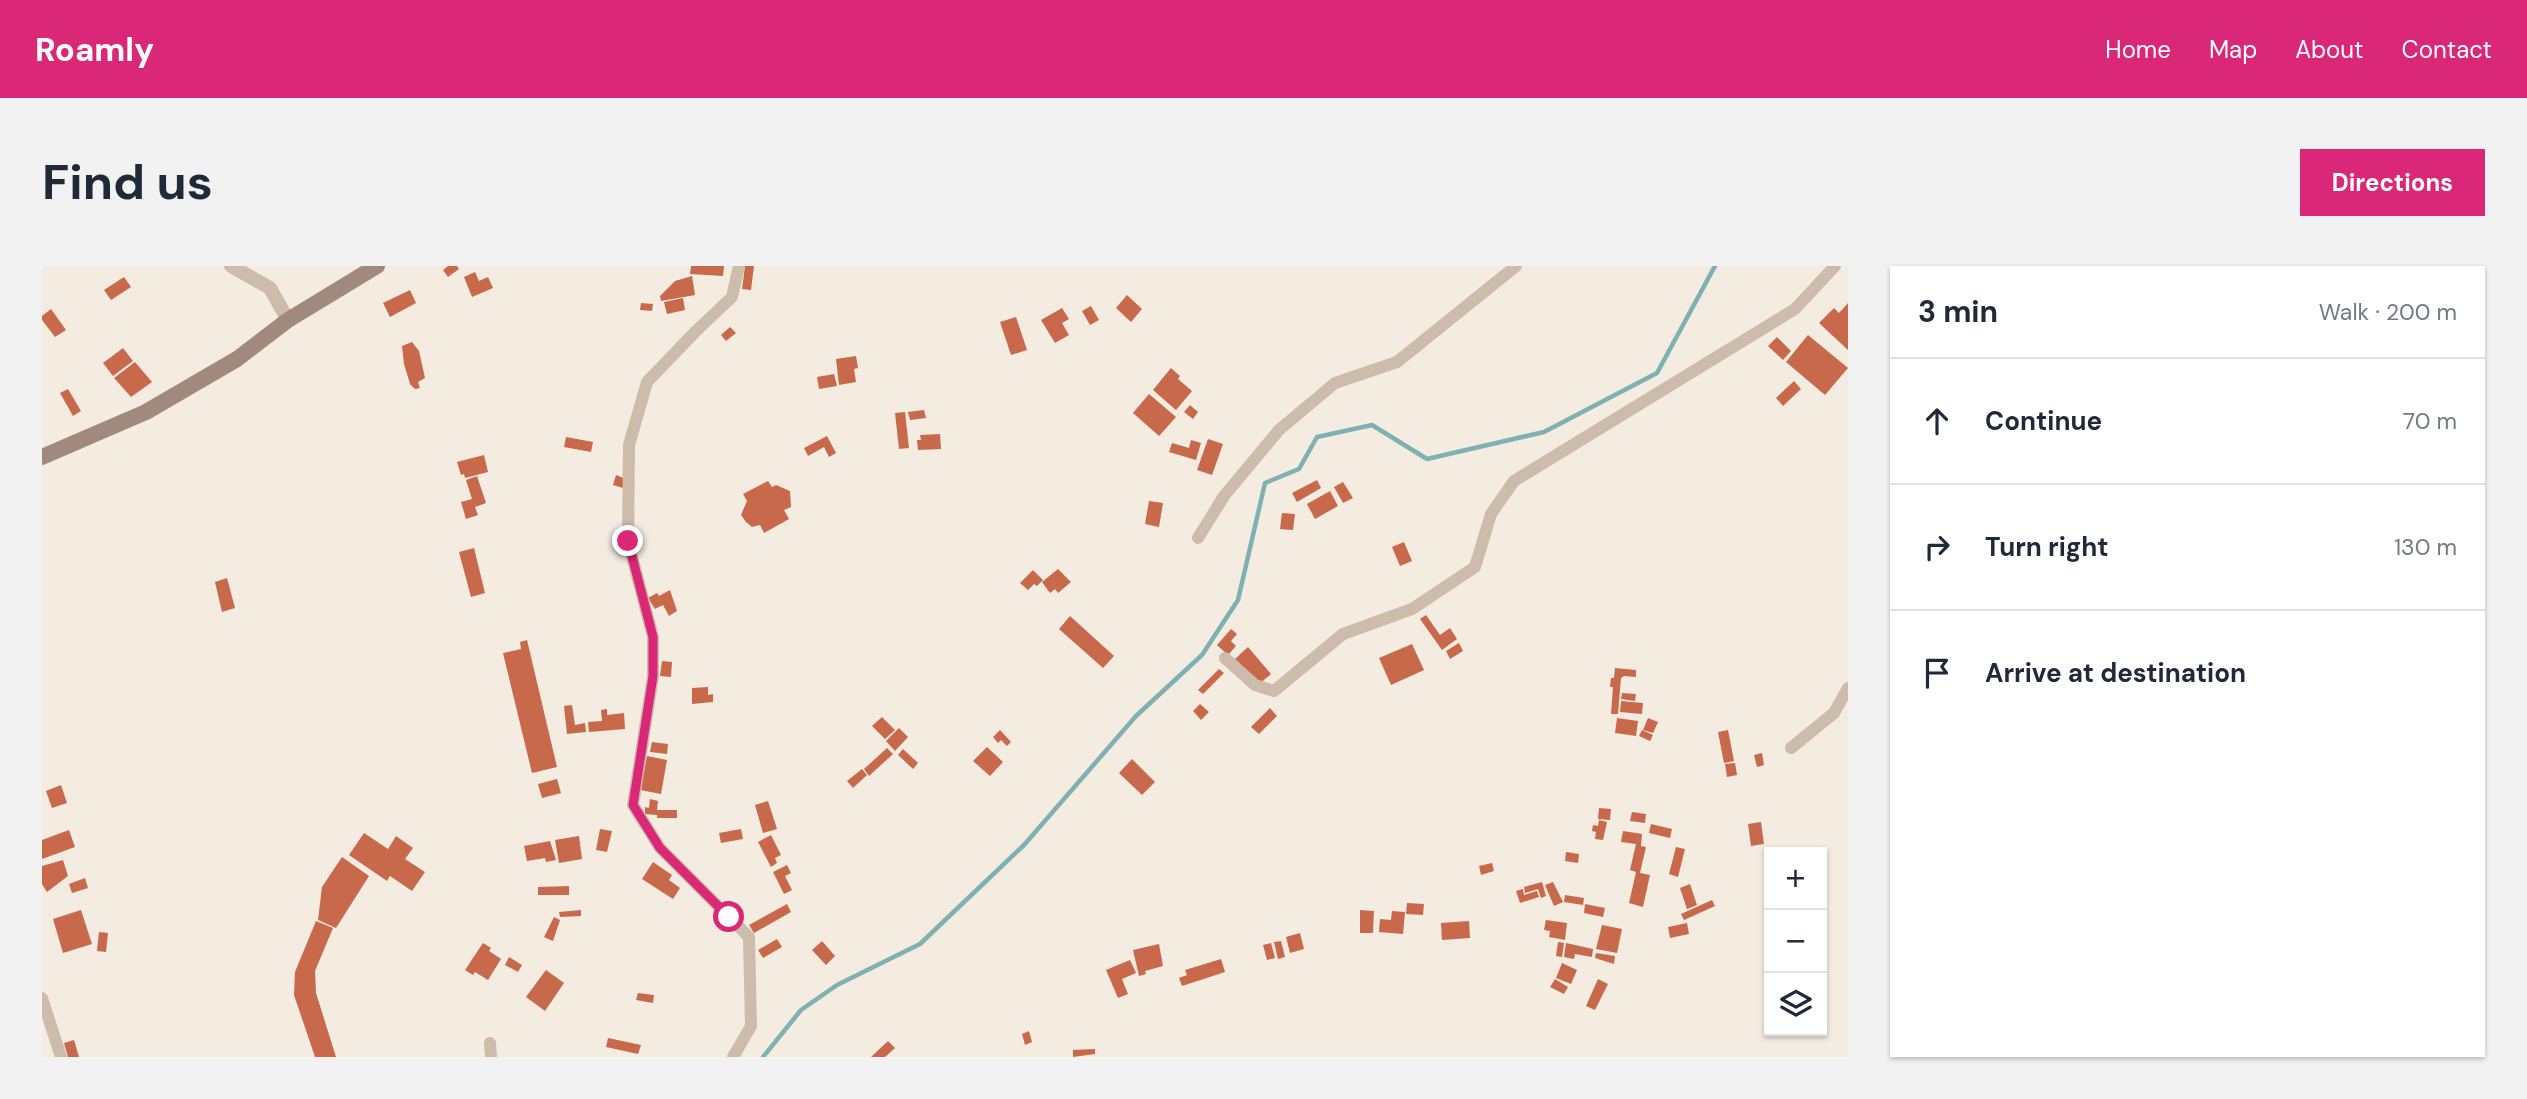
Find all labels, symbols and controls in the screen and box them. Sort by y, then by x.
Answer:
text: Roamly [35,28,154,71]
text: Home [2105,34,2171,65]
text: Map [2209,34,2257,65]
text: About [2295,34,2364,65]
text: Contact [2402,34,2492,65]
button: Directions [2300,149,2485,216]
text: Find us [42,150,213,214]
text: 3 min [1918,292,1998,331]
text: Walk · 200 m [2319,297,2457,327]
icon: ahead [1918,402,1956,440]
text: Continue [1985,404,2102,438]
text: 70 m [2403,406,2457,436]
route end [612,525,643,556]
icon: right [1918,528,1956,566]
text: Turn right [1985,530,2109,564]
text: 130 m [2394,532,2457,562]
icon: arrive [1918,654,1956,692]
text: Arrive at destination [1985,656,2246,690]
map controls [1764,847,1827,1036]
button: + [1764,847,1827,910]
route start [713,901,744,932]
button: − [1764,910,1827,973]
button: layers [1764,973,1827,1036]

